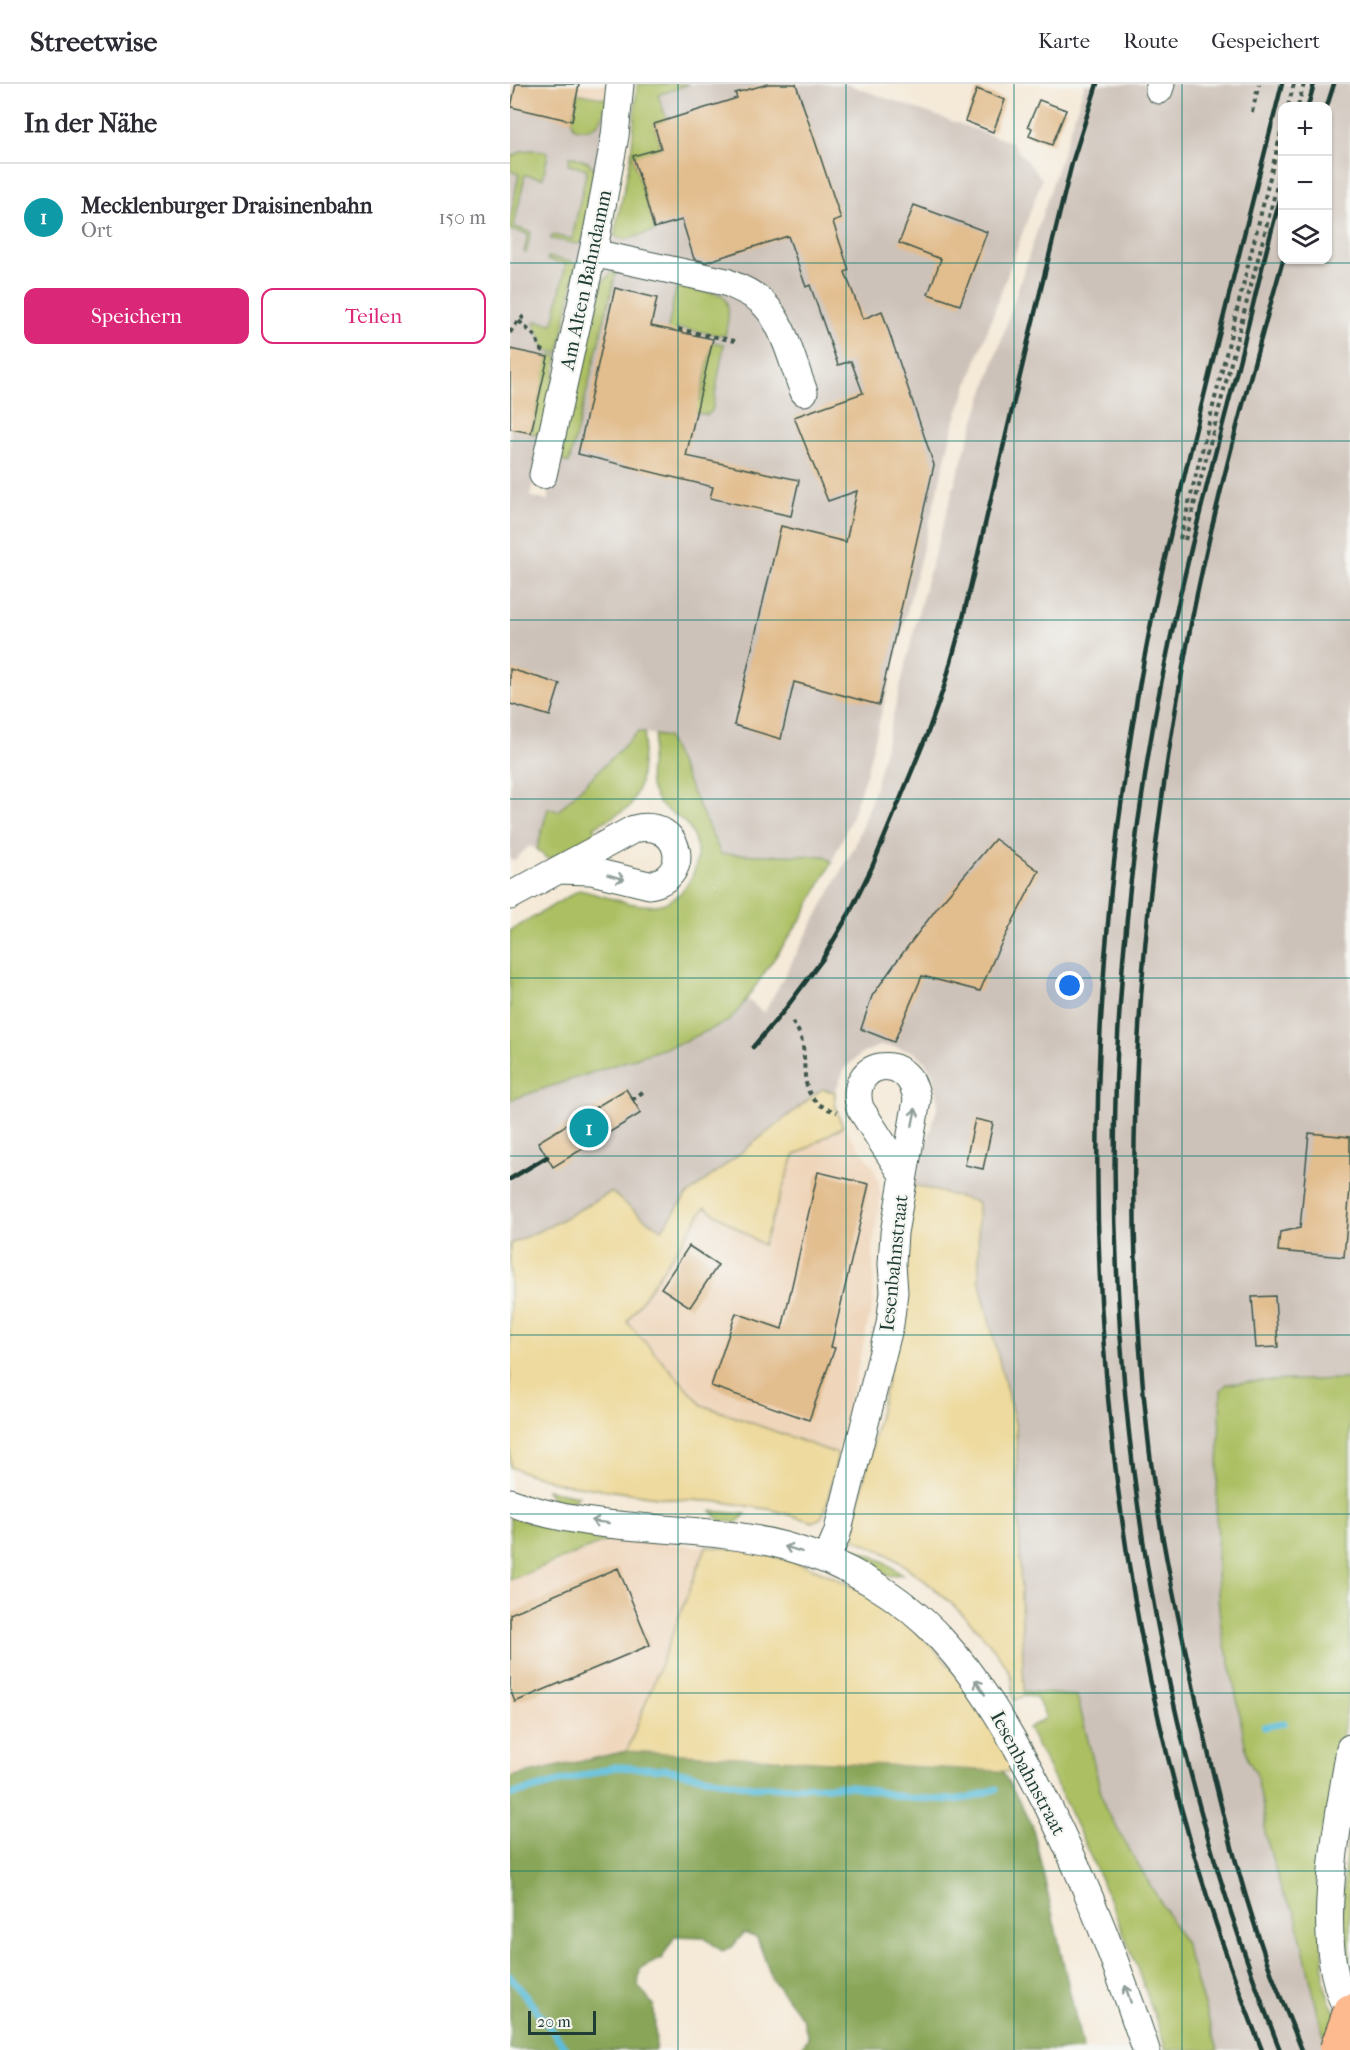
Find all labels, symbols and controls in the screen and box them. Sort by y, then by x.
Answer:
text: Streetwise [30,25,157,58]
text: Karte [1038,29,1090,53]
text: Route [1123,29,1178,53]
text: Gespeichert [1211,29,1320,53]
map controls [1278,102,1332,264]
button: + [1278,102,1332,156]
text: In der Nähe [24,108,157,139]
button: − [1278,156,1332,210]
street label: Am Alten Bahndamm [555,187,616,373]
text: Mecklenburger Draisinenbahn [81,193,372,219]
text: 1 [40,206,47,229]
text: 150 m [438,206,486,229]
button: layers [1278,210,1332,264]
text: Ort [81,219,113,242]
button: Speichern [24,288,249,344]
button: Teilen [261,288,486,344]
one-way arrow [606,872,625,883]
your location [1055,971,1084,1000]
pin: 1 [570,1106,608,1150]
one-way arrow [909,1108,920,1128]
street label: Iesenbahnstraat [875,1193,913,1333]
one-way arrow [591,1517,611,1528]
one-way arrow [784,1543,803,1554]
one-way arrow [974,1679,986,1696]
street label: Iesenbahnstraat [986,1707,1070,1839]
one-way arrow [1121,1985,1132,2004]
scale bar [528,2008,596,2036]
text: 20 m [537,2012,571,2031]

